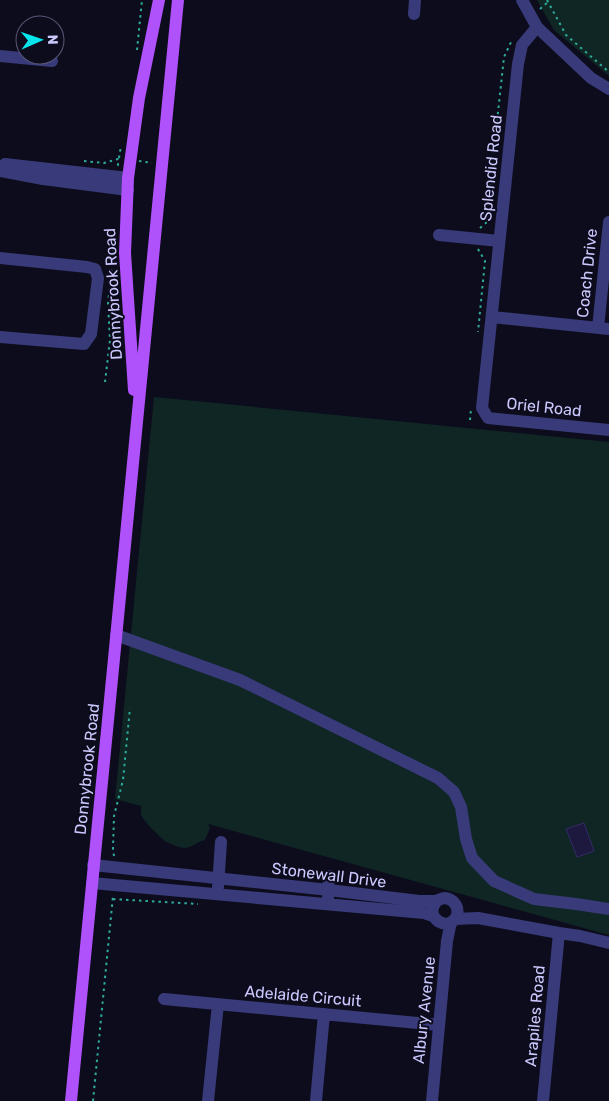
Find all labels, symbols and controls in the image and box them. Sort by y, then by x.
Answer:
north arrow [15,15,65,65]
text: N [44,34,61,45]
street label: Splendid Road [476,114,506,222]
street label: Coach Drive [573,227,601,319]
street label: Donnybrook Road [100,228,126,360]
street label: Oriel Road [505,394,583,420]
street label: Donnybrook Road [71,702,103,836]
street label: Stonewall Drive [271,859,387,891]
street label: Albury Avenue [409,955,439,1065]
street label: Arapiles Road [521,964,549,1068]
street label: Adelaide Circuit [244,981,362,1011]

